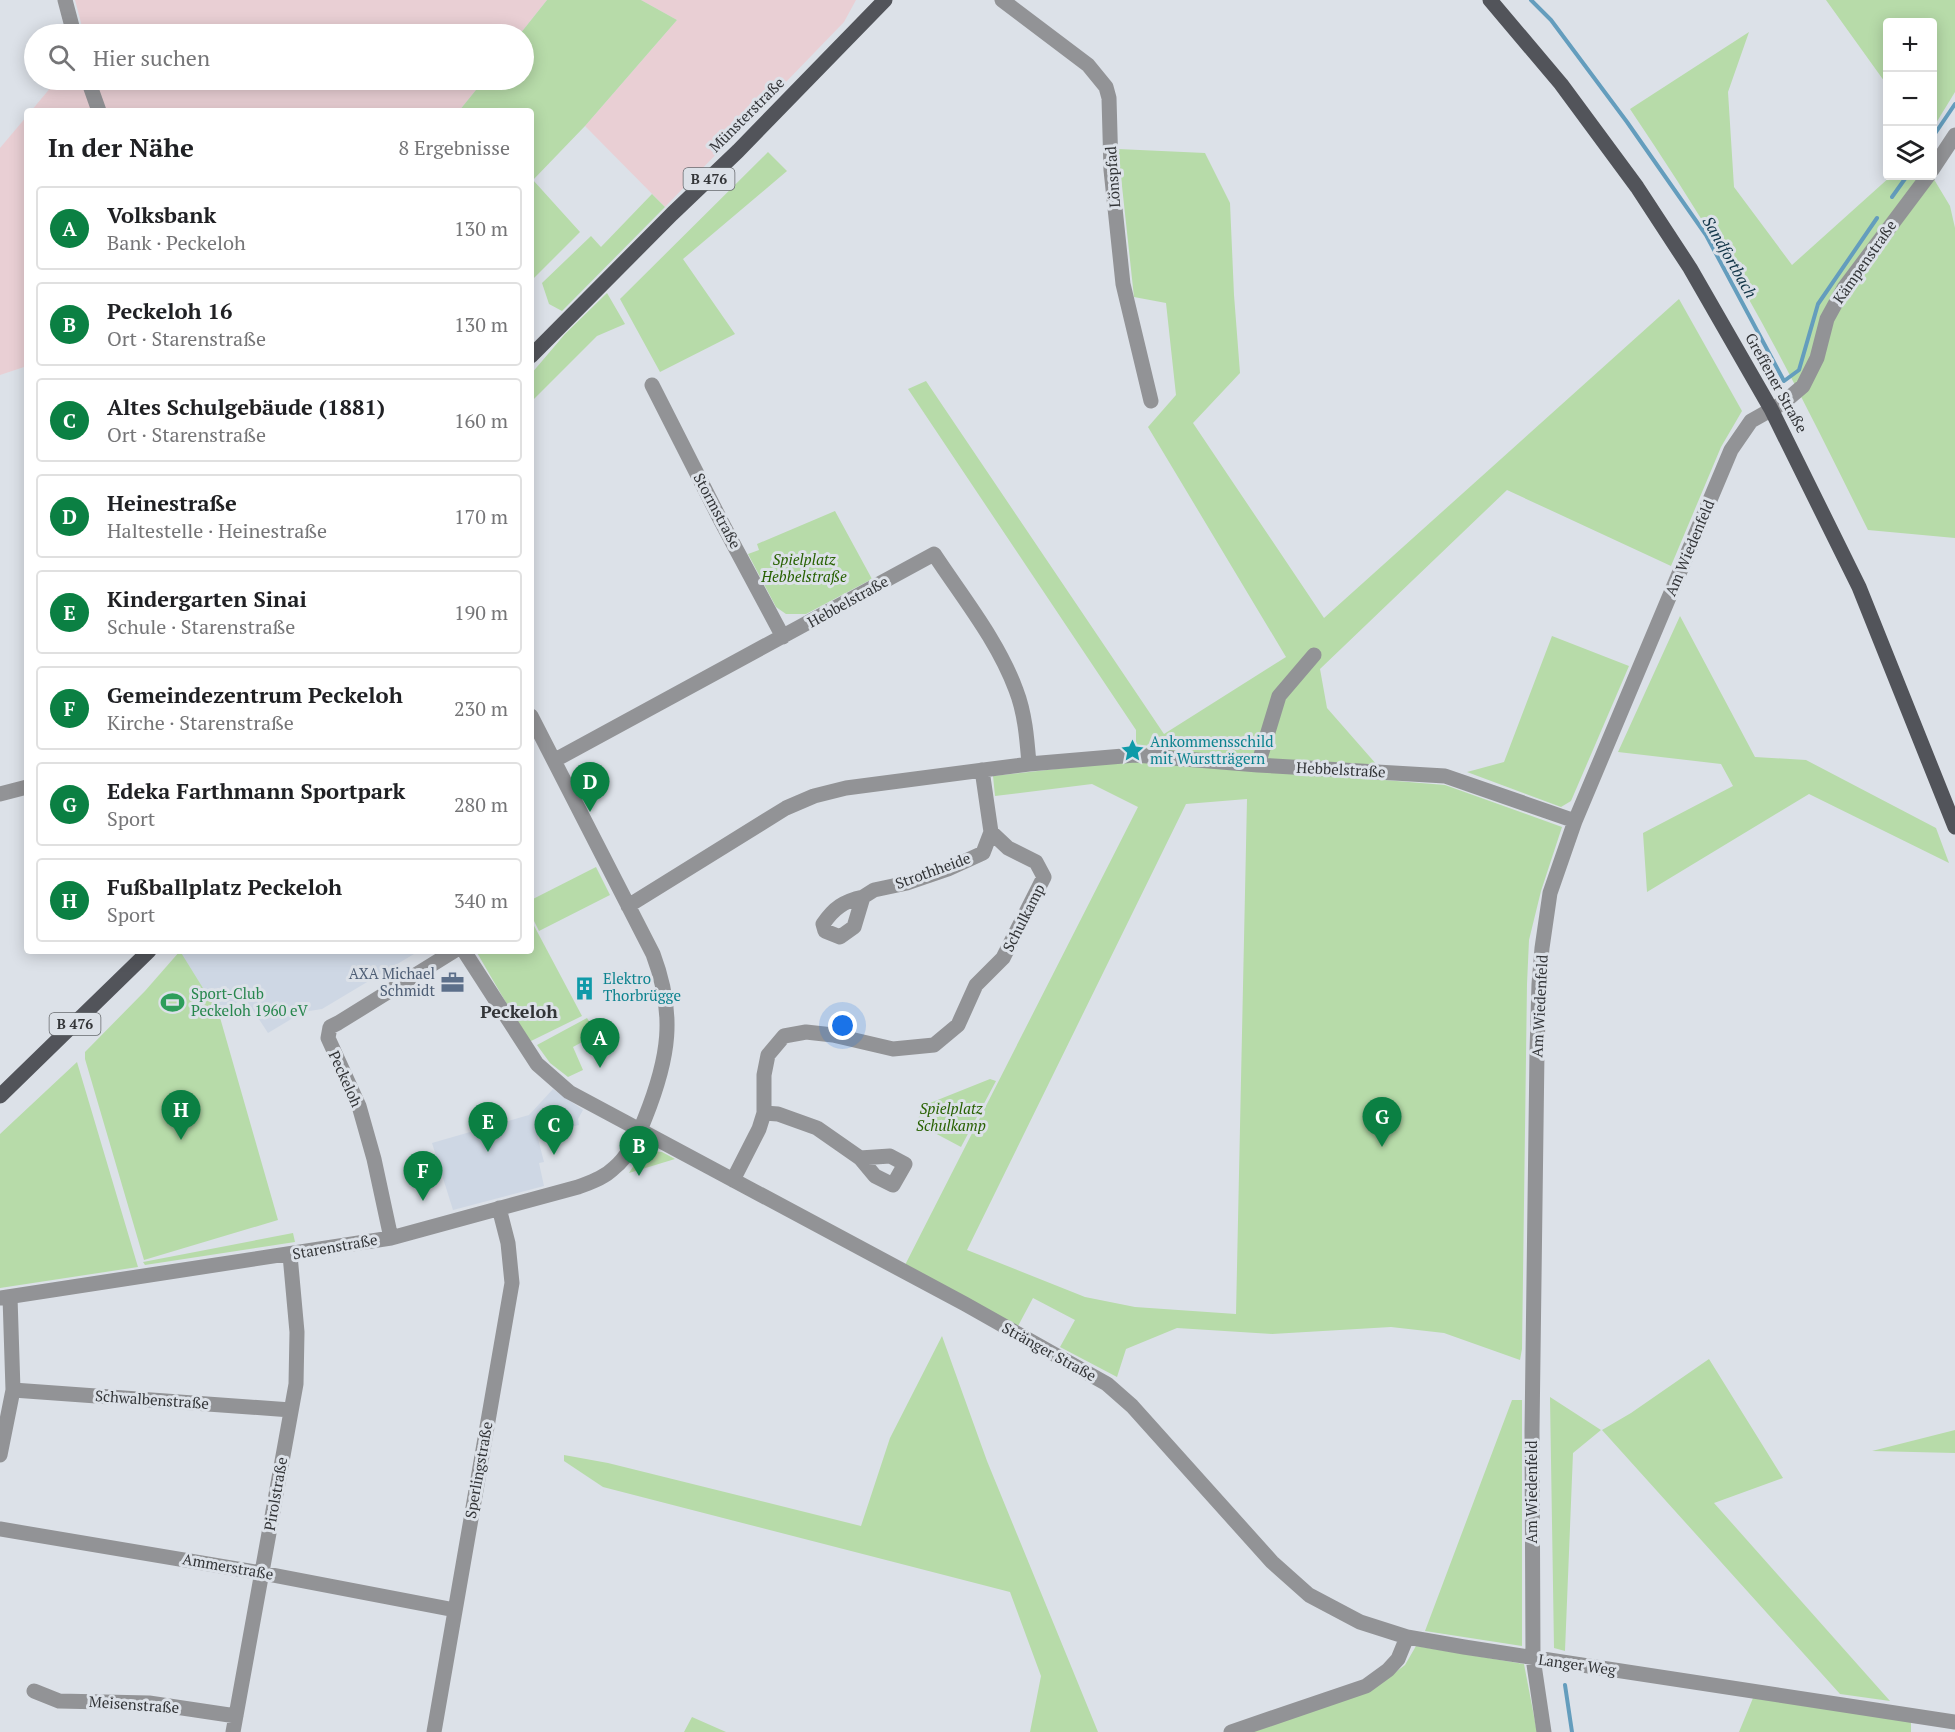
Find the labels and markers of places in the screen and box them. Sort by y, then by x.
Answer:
place label: Ankommensschild mit Wurstträgern [1150,731,1274,768]
place icon: Ankommensschild mit Wurstträgern [1119,738,1145,764]
pin: D [570,762,610,812]
place label: AXA Michael Schmidt [349,963,435,1000]
place label: Elektro Thorbrügge [603,968,681,1005]
office icon: AXA Michael Schmidt [440,970,466,996]
building icon: Elektro Thorbrügge [572,975,598,1001]
place label: Sport-Club Peckeloh 1960 eV [191,983,309,1020]
sports icon: Sport-Club Peckeloh 1960 eV [160,990,186,1016]
pin: A [580,1018,620,1068]
pin: H [162,1090,201,1140]
pin: G [1362,1098,1402,1147]
pin: E [468,1102,508,1152]
pin: C [534,1106,574,1155]
pin: B [620,1126,658,1176]
pin: F [404,1152,442,1201]

